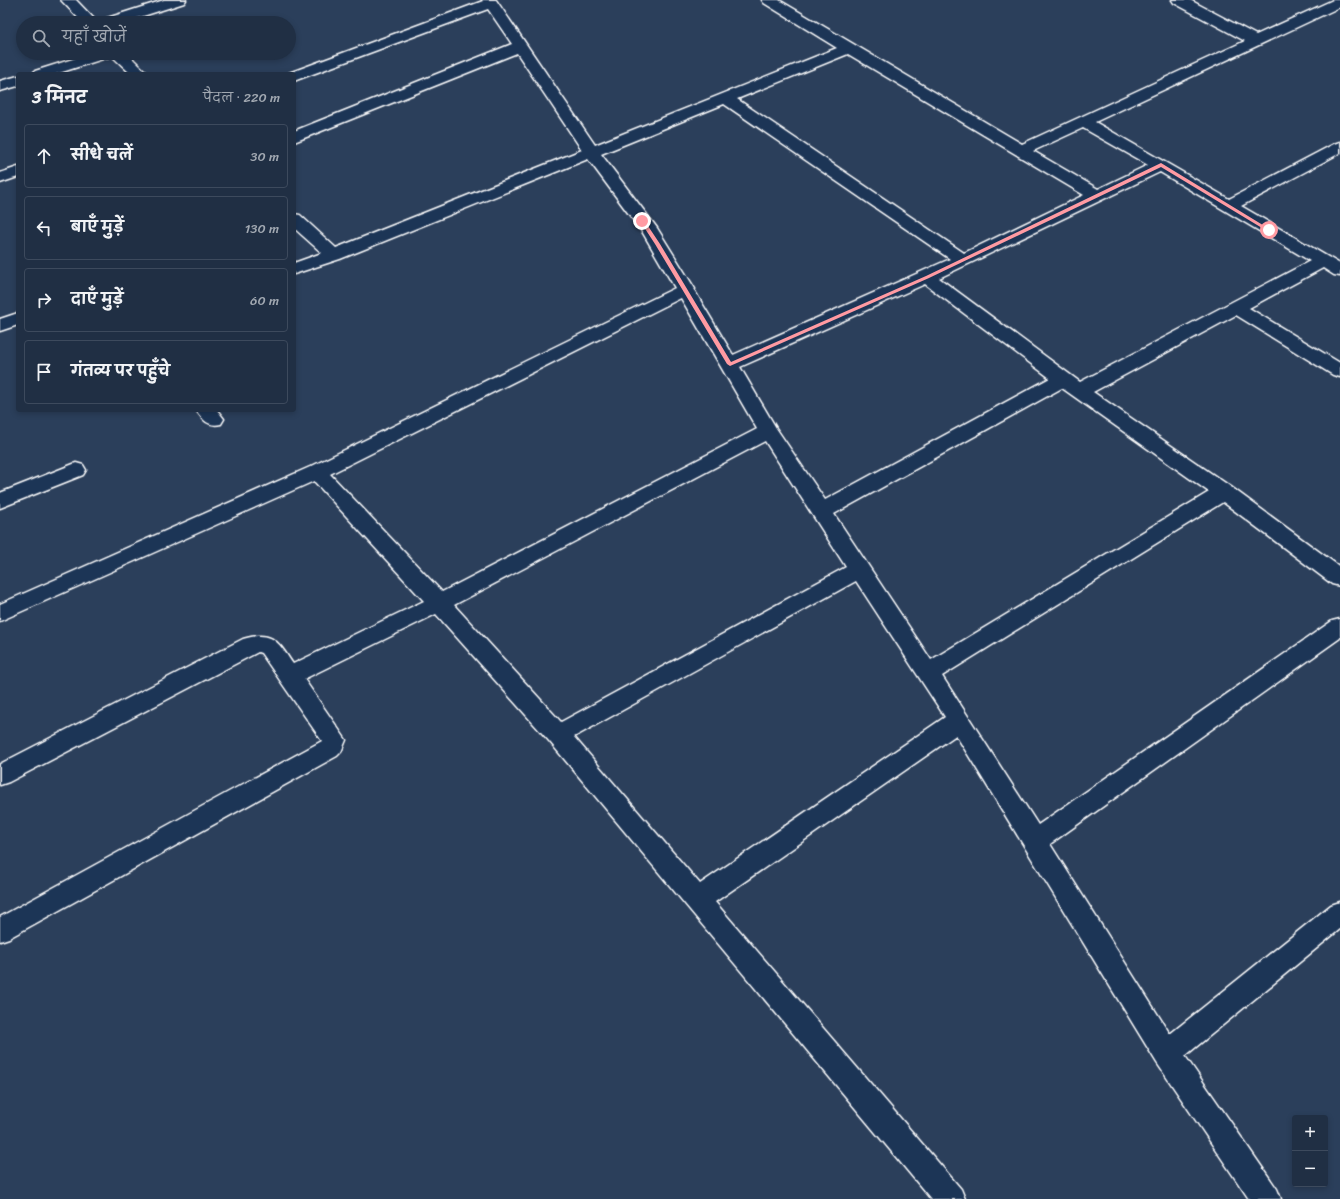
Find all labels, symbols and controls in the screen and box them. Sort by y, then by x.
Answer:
search box [16,16,296,60]
text: यहाँ खोजें [62,24,127,50]
icon: search [30,27,52,49]
text: 3 मिनट [32,82,87,112]
text: पैदल · 220 m [203,86,280,109]
text: सीधे चलें [71,142,132,168]
icon: ahead [33,145,55,167]
text: 30 m [250,145,279,168]
route end [633,212,651,230]
text: बाएँ मुड़ें [71,214,124,240]
icon: left [33,217,55,239]
text: 130 m [245,217,279,240]
route start [1260,221,1278,239]
text: दाएँ मुड़ें [71,286,123,312]
icon: right [33,289,55,311]
text: 60 m [250,289,279,312]
text: गंतव्य पर पहुँचे [71,358,170,384]
icon: arrive [33,361,55,383]
map controls [1292,1115,1328,1187]
button: + [1292,1115,1328,1151]
button: − [1292,1151,1328,1187]

